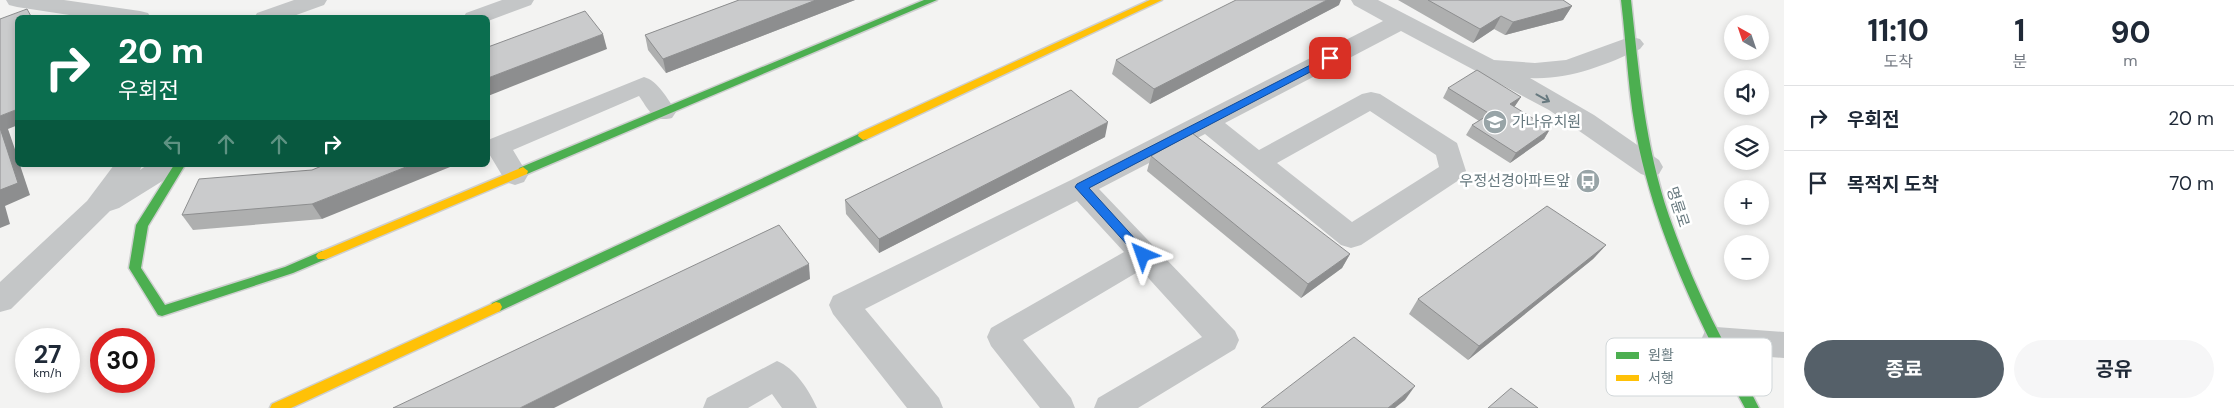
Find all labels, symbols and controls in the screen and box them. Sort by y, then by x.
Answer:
text: 11:10 [1867,11,1929,50]
text: 1 [2014,11,2025,50]
text: 90 [2110,13,2151,52]
north arrow [1724,15,1769,60]
map controls [1724,15,1769,280]
text: 20 m [118,28,204,74]
icon: right [35,35,100,100]
pin [1309,37,1351,79]
icon: arrive [1316,44,1344,72]
text: m [2123,50,2138,71]
text: 도착 [1883,51,1913,72]
text: 분 [2012,51,2027,72]
button: sound [1724,70,1769,115]
text: 우회전 [118,76,179,105]
one-way arrow [1536,93,1551,103]
icon: right [1804,104,1832,132]
text: 20 m [2168,106,2214,131]
text: 우회전 [1847,107,1899,132]
school or university icon: 가나유치원 [1482,109,1508,135]
place label: 가나유치원 [1512,112,1581,132]
button: layers [1724,125,1769,170]
icon: left [159,130,187,158]
icon: ahead [212,130,240,158]
icon: ahead [265,130,293,158]
icon: right [318,130,346,158]
bus stop icon: 우정선경아파트앞 [1575,168,1601,194]
icon: arrive [1804,169,1832,197]
place label: 우정선경아파트앞 [1460,171,1570,191]
text: 70 m [2169,171,2214,196]
text: 목적지 도착 [1847,172,1939,197]
button: + [1724,180,1769,225]
street label: 명륜로 [1662,184,1694,230]
position arrow [1116,228,1168,280]
button: − [1724,235,1769,280]
speed limit sign: 30 [90,328,155,393]
text: 27 [34,338,61,371]
legend [1606,338,1772,396]
button: 종료 [1804,340,2004,398]
button: 공유 [2014,340,2214,398]
text: 원활 [1648,346,1674,364]
text: km/h [33,365,62,381]
text: 서행 [1648,369,1674,387]

